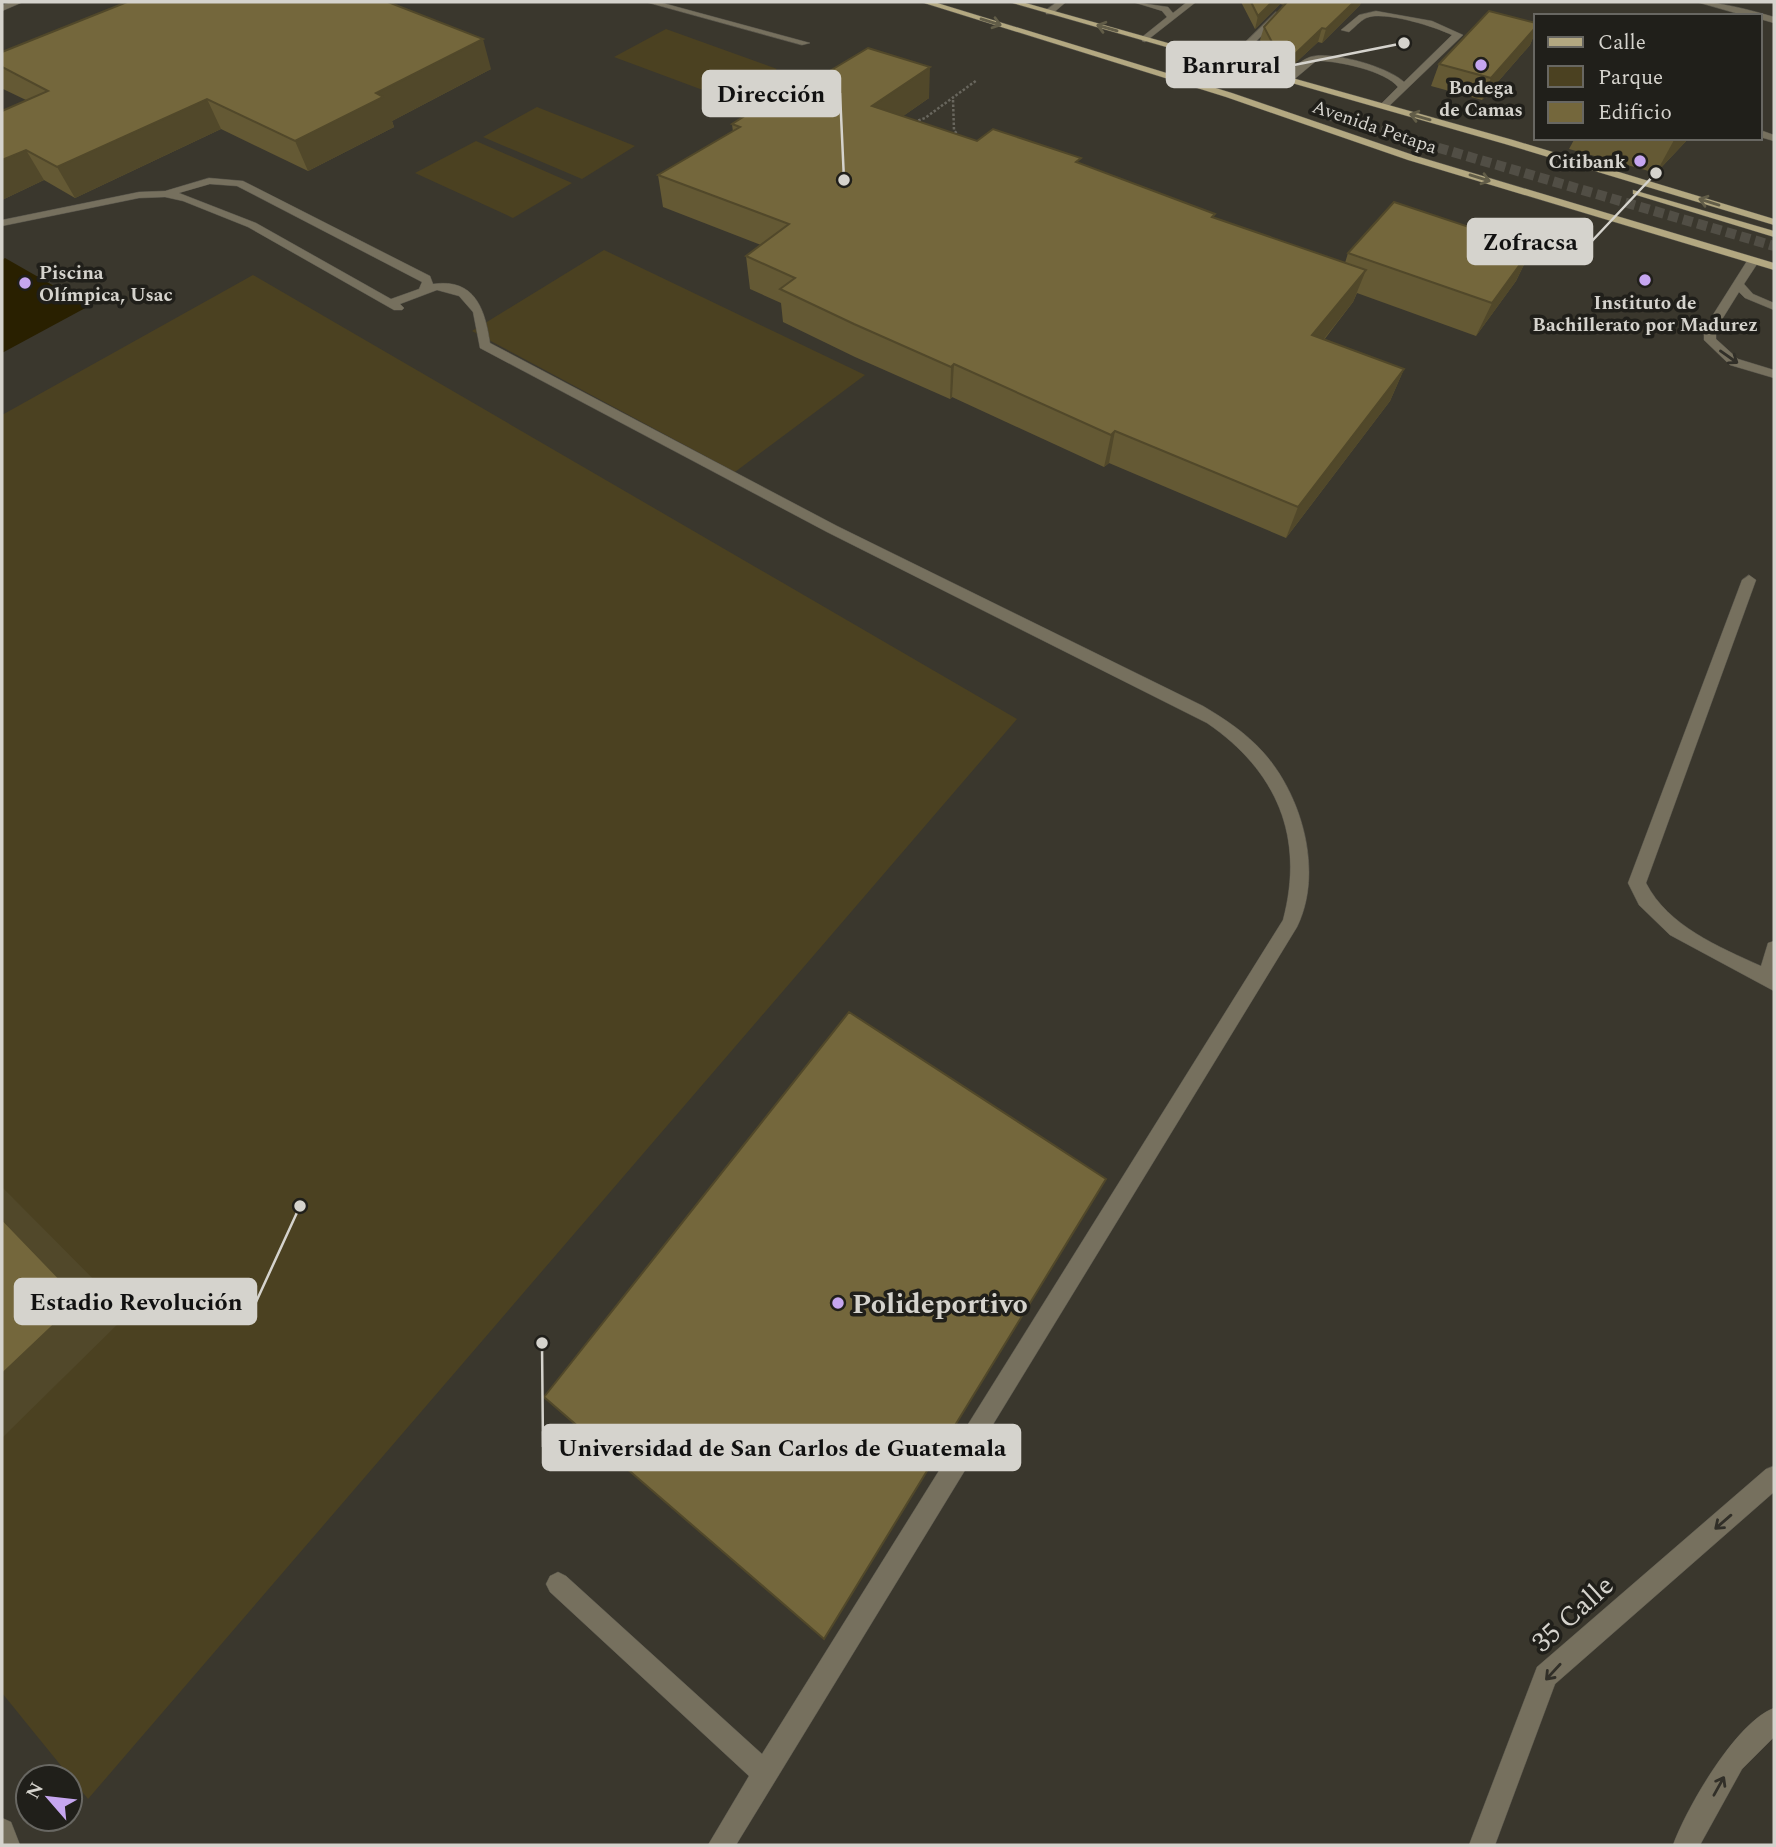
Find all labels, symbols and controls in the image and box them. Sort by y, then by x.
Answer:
legend [1534,14,1762,140]
one-way arrow [979,16,1001,29]
one-way arrow [1096,21,1118,34]
text: Calle [1598,27,1646,59]
callout: Banrural [1167,42,1294,87]
text: Banrural [1181,48,1281,84]
marker: Bodega de Camas [1473,57,1489,73]
text: Parque [1598,62,1663,94]
callout: Dirección [703,71,840,116]
place label: Bodega de Camas [1439,74,1523,125]
text: Dirección [717,77,826,113]
street label: Avenida Petapa [1308,92,1442,163]
text: Edificio [1598,97,1672,129]
one-way arrow [1409,110,1431,123]
place label: Citibank [1548,148,1627,177]
marker: Citibank [1632,153,1648,169]
one-way arrow [1469,173,1491,186]
one-way arrow [1698,195,1720,208]
callout: Zofracsa [1468,219,1592,264]
text: Zofracsa [1482,225,1578,261]
place label: Piscina Olímpica, Usac [39,259,173,310]
marker: Instituto de Bachillerato por Madurez [1637,272,1653,288]
marker: Piscina Olímpica, Usac [17,275,33,291]
place label: Instituto de Bachillerato por Madurez [1532,289,1758,340]
one-way arrow [1719,350,1738,364]
callout: Estadio Revolución [15,1279,256,1324]
place label: Polideportivo [852,1283,1028,1326]
text: Estadio Revolución [30,1285,243,1321]
marker: Polideportivo [830,1295,846,1311]
callout: Universidad de San Carlos de Guatemala [543,1425,1020,1470]
text: Universidad de San Carlos de Guatemala [558,1431,1007,1467]
one-way arrow [1714,1514,1732,1530]
street label: 35 Calle [1522,1565,1624,1663]
one-way arrow [1544,1663,1561,1680]
north arrow [14,1763,84,1833]
one-way arrow [1712,1776,1726,1796]
text: N [19,1777,52,1804]

